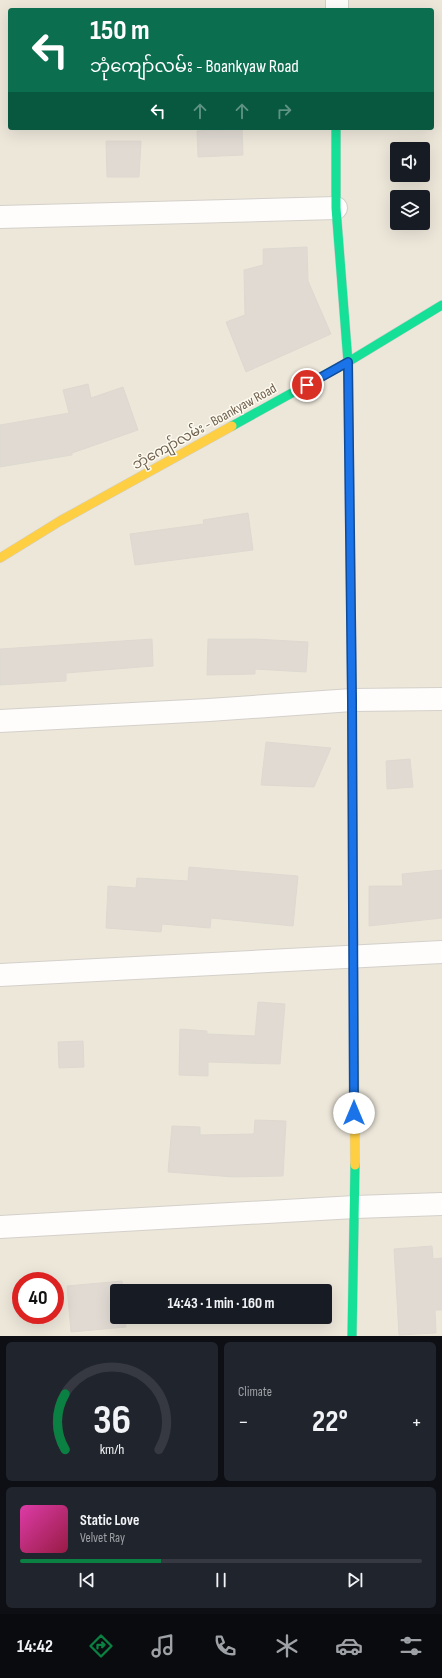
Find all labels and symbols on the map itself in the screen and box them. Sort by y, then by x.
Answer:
pin [290,368,324,402]
street label: ဘုံကျော်လမ်း - Boankyaw Road [128,378,281,476]
position arrow [333,1092,375,1134]
speed limit sign: 40 [12,1272,64,1324]

